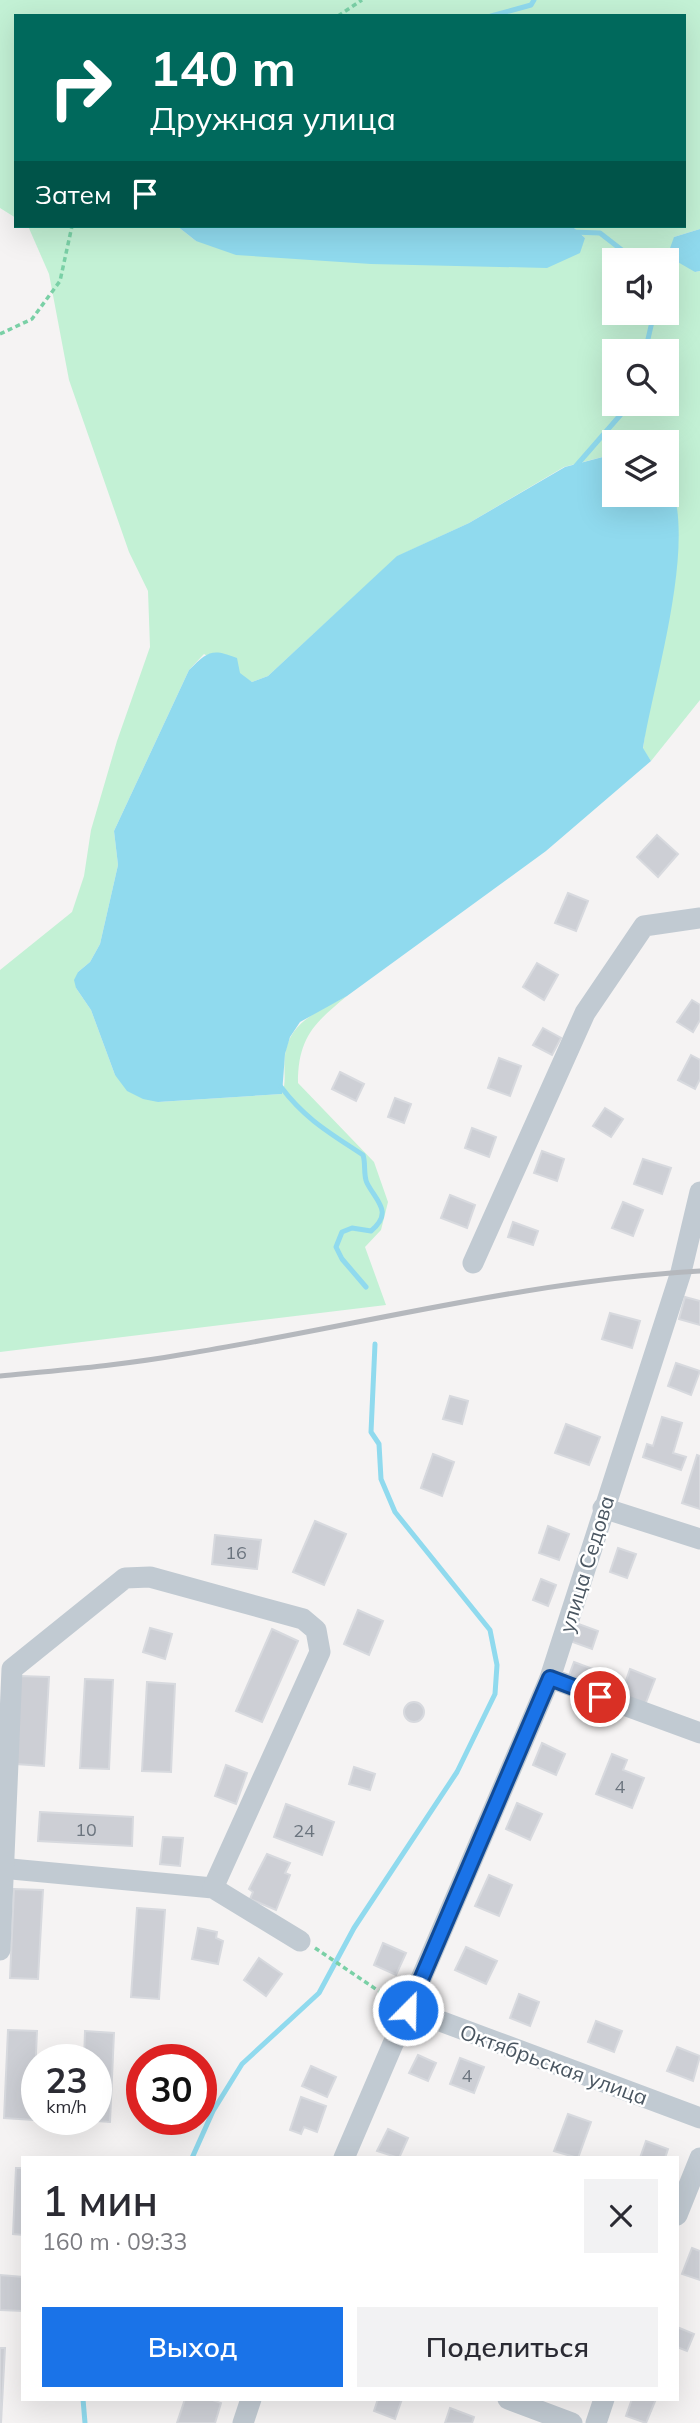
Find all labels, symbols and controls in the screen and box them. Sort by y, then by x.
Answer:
text: 140 m [150,37,296,98]
icon: right [35,42,126,133]
text: Дружная улица [150,98,396,138]
icon: arrive [126,175,164,213]
text: Затем [35,178,112,211]
map controls [602,248,679,507]
button: sound [602,248,679,325]
button: search [602,339,679,416]
button: layers [602,430,679,507]
street label: улица Седова [553,1492,619,1636]
house number: 16 [225,1541,247,1564]
pin [570,1667,630,1727]
icon: arrive [581,1678,619,1716]
house number: 4 [615,1775,626,1798]
house number: 10 [75,1818,97,1841]
house number: 24 [293,1819,315,1842]
position arrow [371,1973,445,2047]
street label: Октябрьская улица [456,2018,652,2110]
speed limit sign: 30 [126,2044,217,2135]
text: 23 [45,2058,88,2102]
house number: 4 [462,2064,473,2087]
text: km/h [46,2095,87,2118]
text: 1 мин [42,2174,158,2227]
button: close [584,2179,658,2253]
text: 160 m · 09:33 [42,2227,187,2256]
button: Выход [42,2307,343,2387]
button: Поделиться [357,2307,658,2387]

